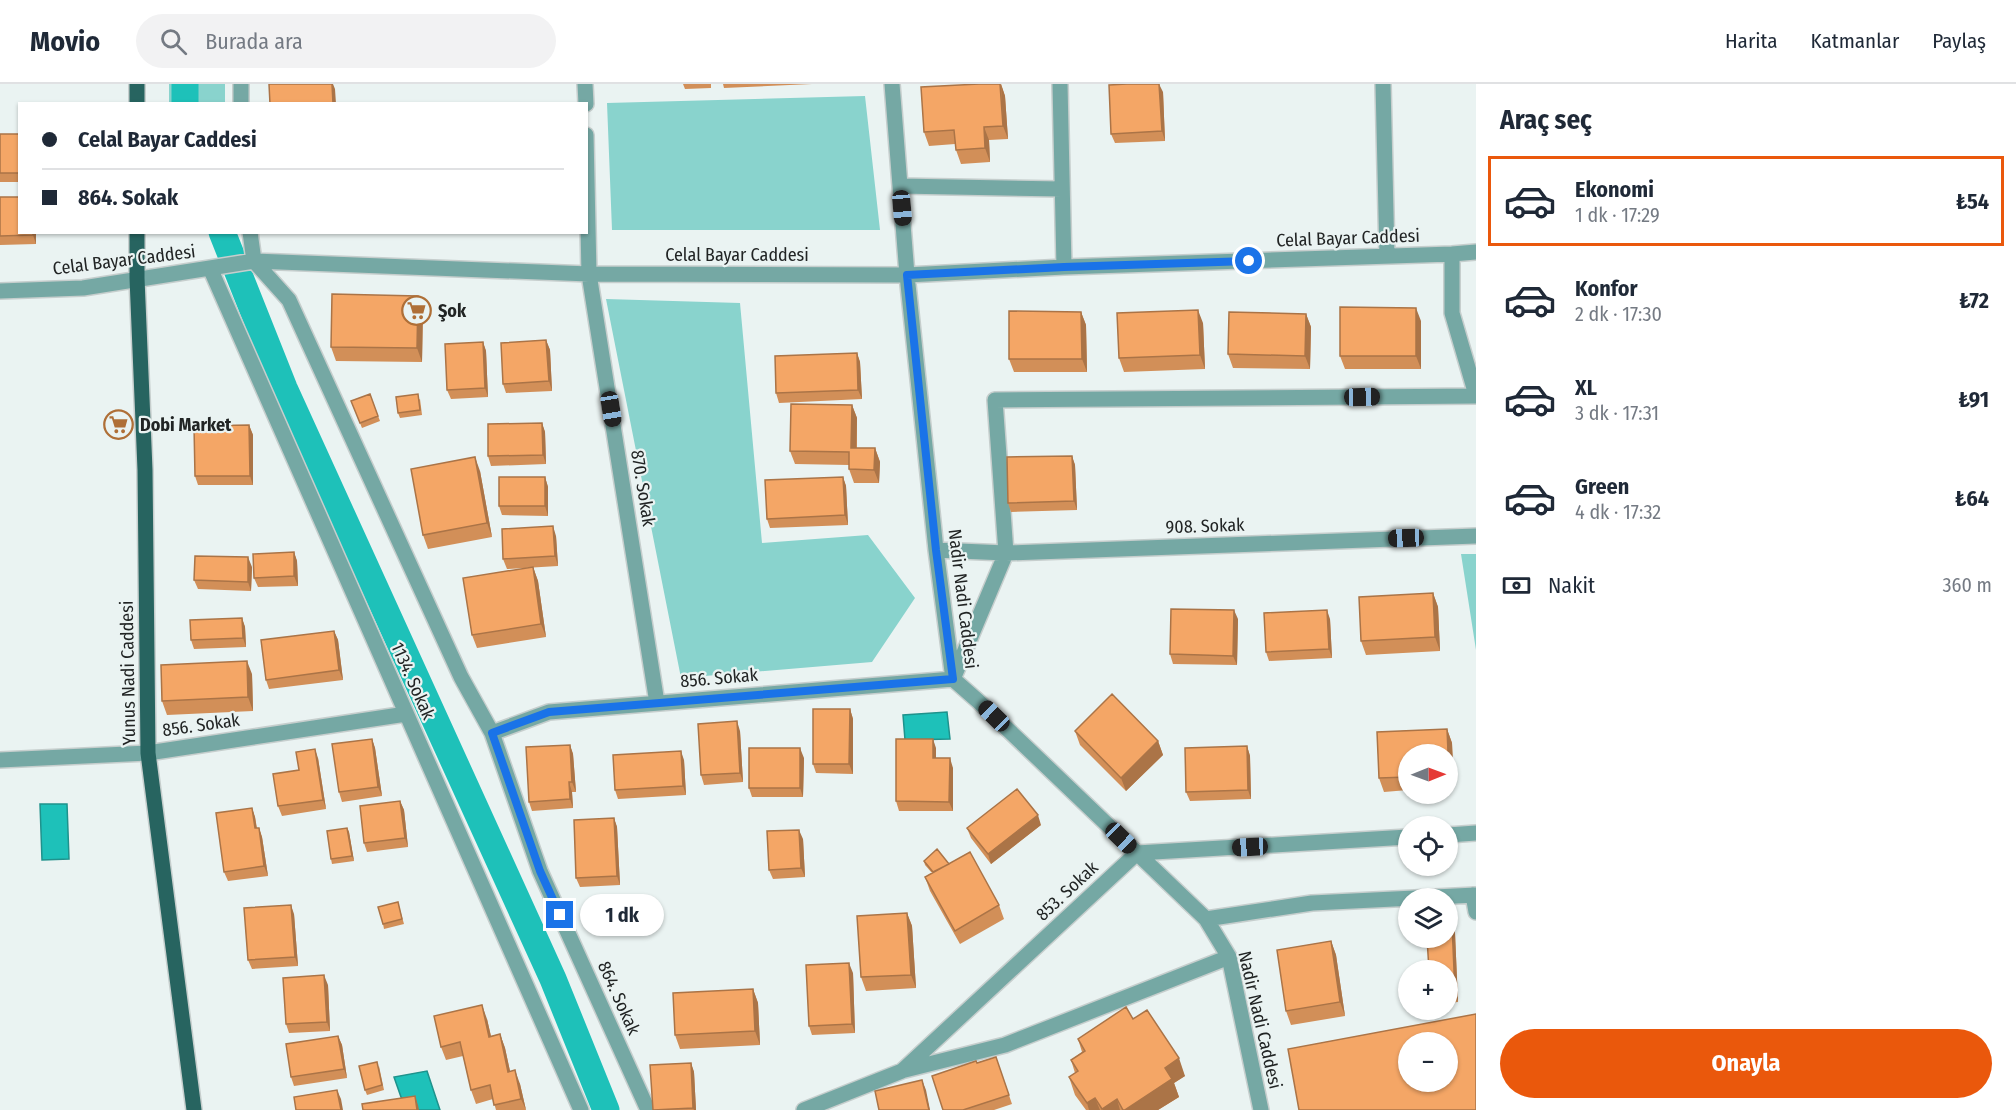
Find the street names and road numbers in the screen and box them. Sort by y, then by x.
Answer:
street label: Celal Bayar Caddesi [1276,224,1420,252]
street label: Celal Bayar Caddesi [51,240,197,280]
street label: Celal Bayar Caddesi [665,244,809,266]
street label: 870. Sokak [626,448,660,528]
street label: 908. Sokak [1165,514,1245,538]
street label: Nadir Nadi Caddesi [944,528,982,670]
street label: Yunus Nadi Caddesi [116,600,140,746]
street label: 1134. Sokak [386,639,440,724]
street label: 856. Sokak [679,664,759,692]
street label: 856. Sokak [161,709,242,741]
street label: 853. Sokak [1031,856,1103,925]
street label: Nadir Nadi Caddesi [1233,949,1287,1091]
street label: 864. Sokak [593,958,645,1039]

